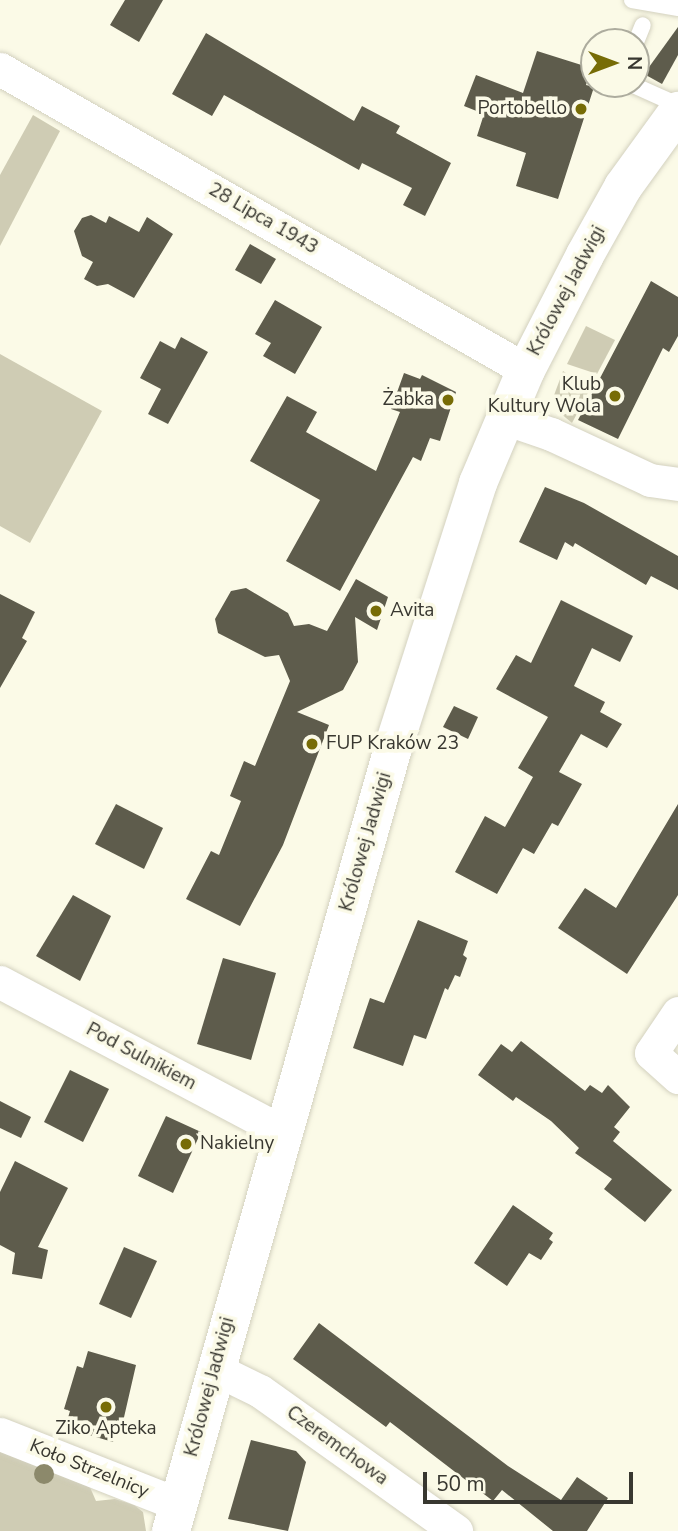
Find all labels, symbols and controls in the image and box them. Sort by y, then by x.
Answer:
north arrow [580,28,650,98]
text: N [621,56,647,70]
place label: Portobello [478,98,567,120]
marker: Portobello [573,101,589,117]
street label: 28 Lipca 1943 [204,178,322,260]
street label: Królowej Jadwigi [523,222,611,360]
place label: Klub Kultury Wola [488,374,601,418]
marker: Klub Kultury Wola [607,388,623,404]
place label: Żabka [382,389,434,411]
marker: Żabka [440,392,456,408]
place label: Avita [390,600,434,622]
marker: Avita [368,603,384,619]
place label: FUP Kraków 23 [326,733,459,755]
marker: FUP Kraków 23 [304,736,320,752]
street label: Królowej Jadwigi [335,770,397,914]
street label: Pod Sulnikiem [82,1018,200,1096]
place label: Nakielny [200,1133,274,1155]
marker: Nakielny [178,1136,194,1152]
street label: Królowej Jadwigi [180,1315,240,1459]
marker: Ziko Apteka [98,1399,114,1415]
street label: Czeremchowa [282,1401,392,1491]
place label: Ziko Apteka [55,1418,157,1440]
street label: Koło Strzelnicy [26,1435,152,1503]
scale bar [426,1458,636,1502]
text: 50 m [436,1470,485,1498]

